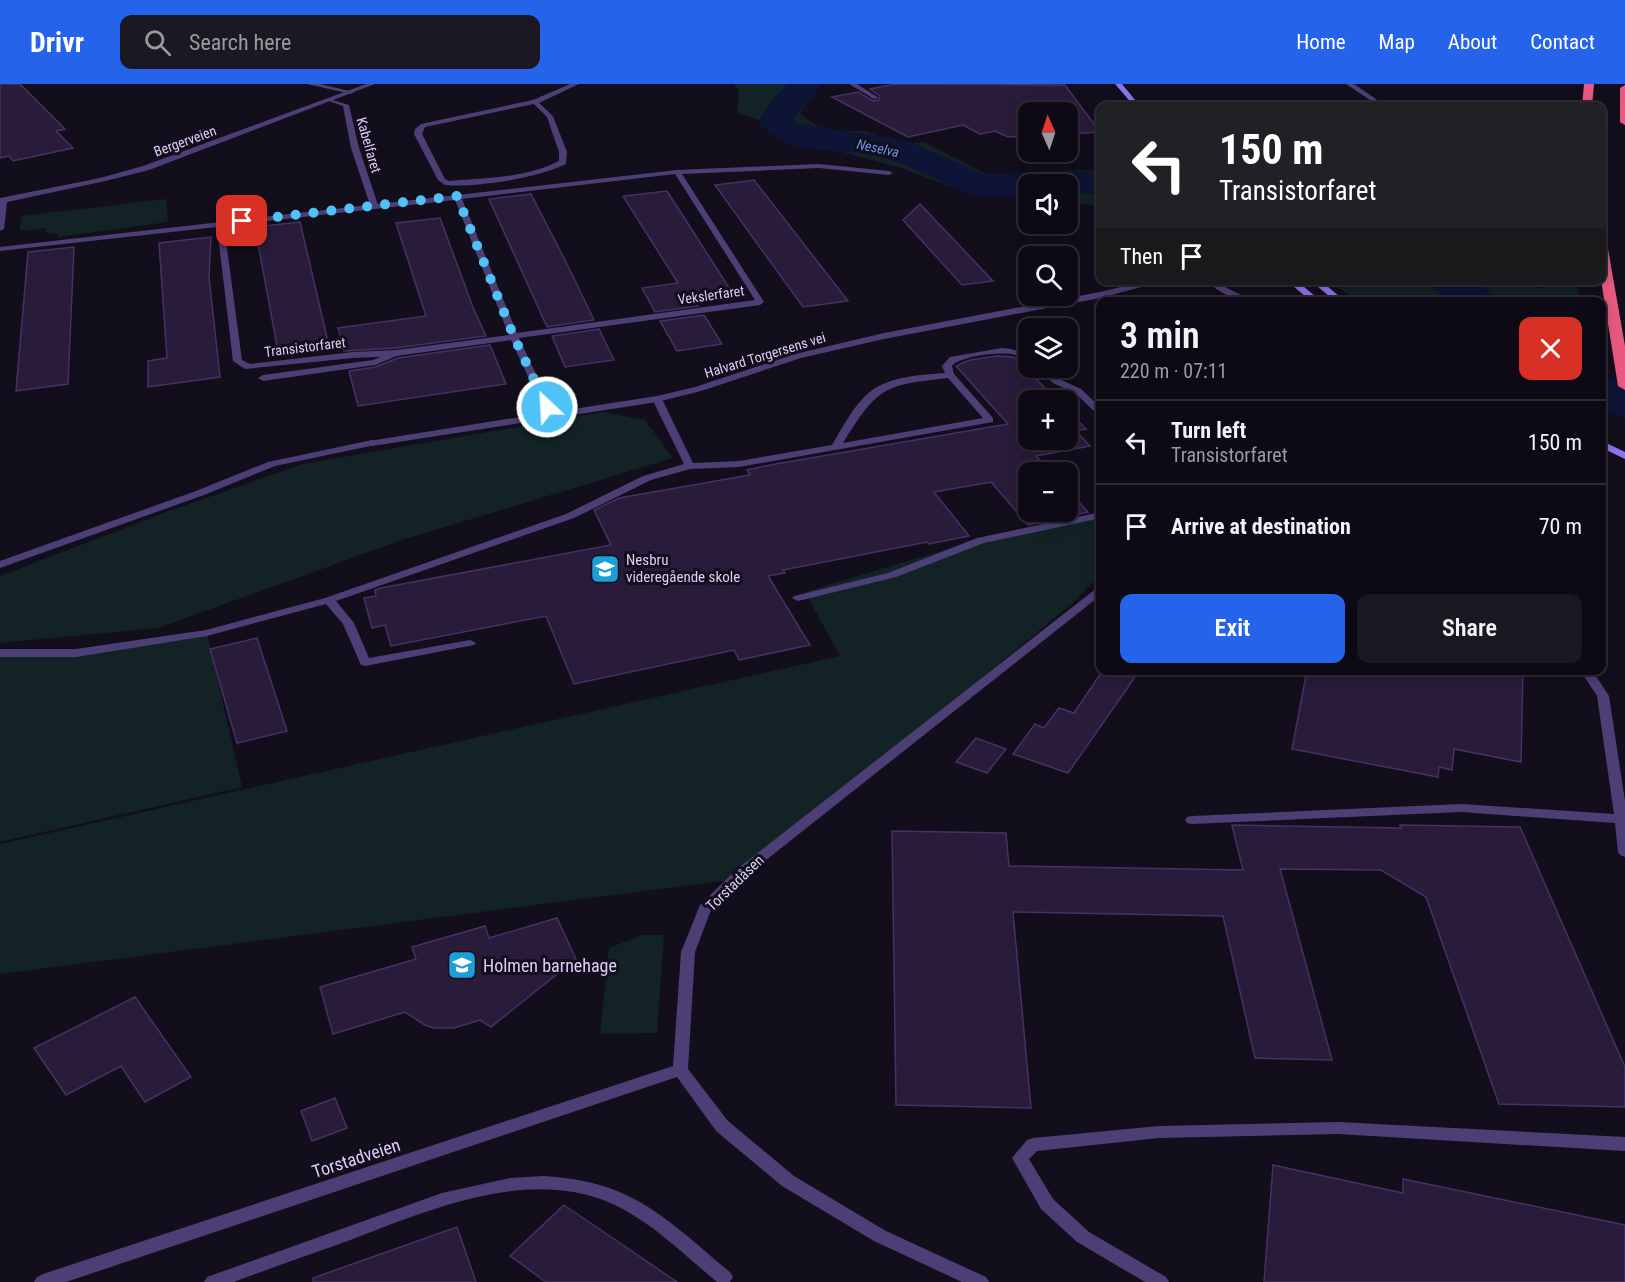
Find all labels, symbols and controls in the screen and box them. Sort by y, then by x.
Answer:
search box [120,15,540,69]
text: Drivr [30,26,84,59]
icon: search [141,26,174,59]
text: Search here [189,30,291,55]
text: Home [1296,30,1346,54]
text: Map [1379,30,1415,54]
text: About [1448,30,1497,54]
text: Contact [1530,30,1595,54]
north arrow [1018,102,1078,162]
map controls [1018,102,1078,522]
street label: Kabelfaret [353,115,385,175]
street label: Bergerveien [152,122,218,160]
text: 150 m [1219,125,1324,174]
icon: left [1120,126,1198,204]
water label: Neselva [855,136,901,160]
button: sound [1018,174,1078,234]
text: Transistorfaret [1219,175,1376,207]
pin [216,195,267,246]
icon: arrive [225,204,258,237]
icon: arrive [1175,240,1208,273]
text: Then [1120,244,1163,269]
button: search [1018,246,1078,306]
street label: Vekslerfaret [677,282,745,308]
text: 3 min [1120,315,1200,357]
button: close [1519,317,1582,380]
button: layers [1018,318,1078,378]
street label: Halvard Torgersens vei [703,329,827,381]
street label: Transistorfaret [264,334,346,360]
text: 220 m · 07:11 [1120,359,1227,383]
position arrow [515,375,579,439]
button: + [1018,390,1078,450]
text: Turn left [1171,418,1246,443]
icon: left [1120,426,1153,459]
text: 150 m [1528,430,1582,455]
text: Transistorfaret [1171,443,1288,467]
button: − [1018,462,1078,522]
icon: arrive [1120,510,1153,543]
text: Arrive at destination [1171,514,1351,539]
text: 70 m [1539,514,1582,539]
place label: Nesbru videregående skole [626,551,740,586]
school or university icon: Nesbru videregående skole [589,553,621,585]
button: Exit [1120,594,1345,663]
button: Share [1357,594,1582,663]
street label: Torstadåsen [702,851,768,915]
school or university icon: Holmen barnehage [446,949,478,981]
place label: Holmen barnehage [483,955,617,976]
street label: Torstadveien [309,1134,403,1182]

